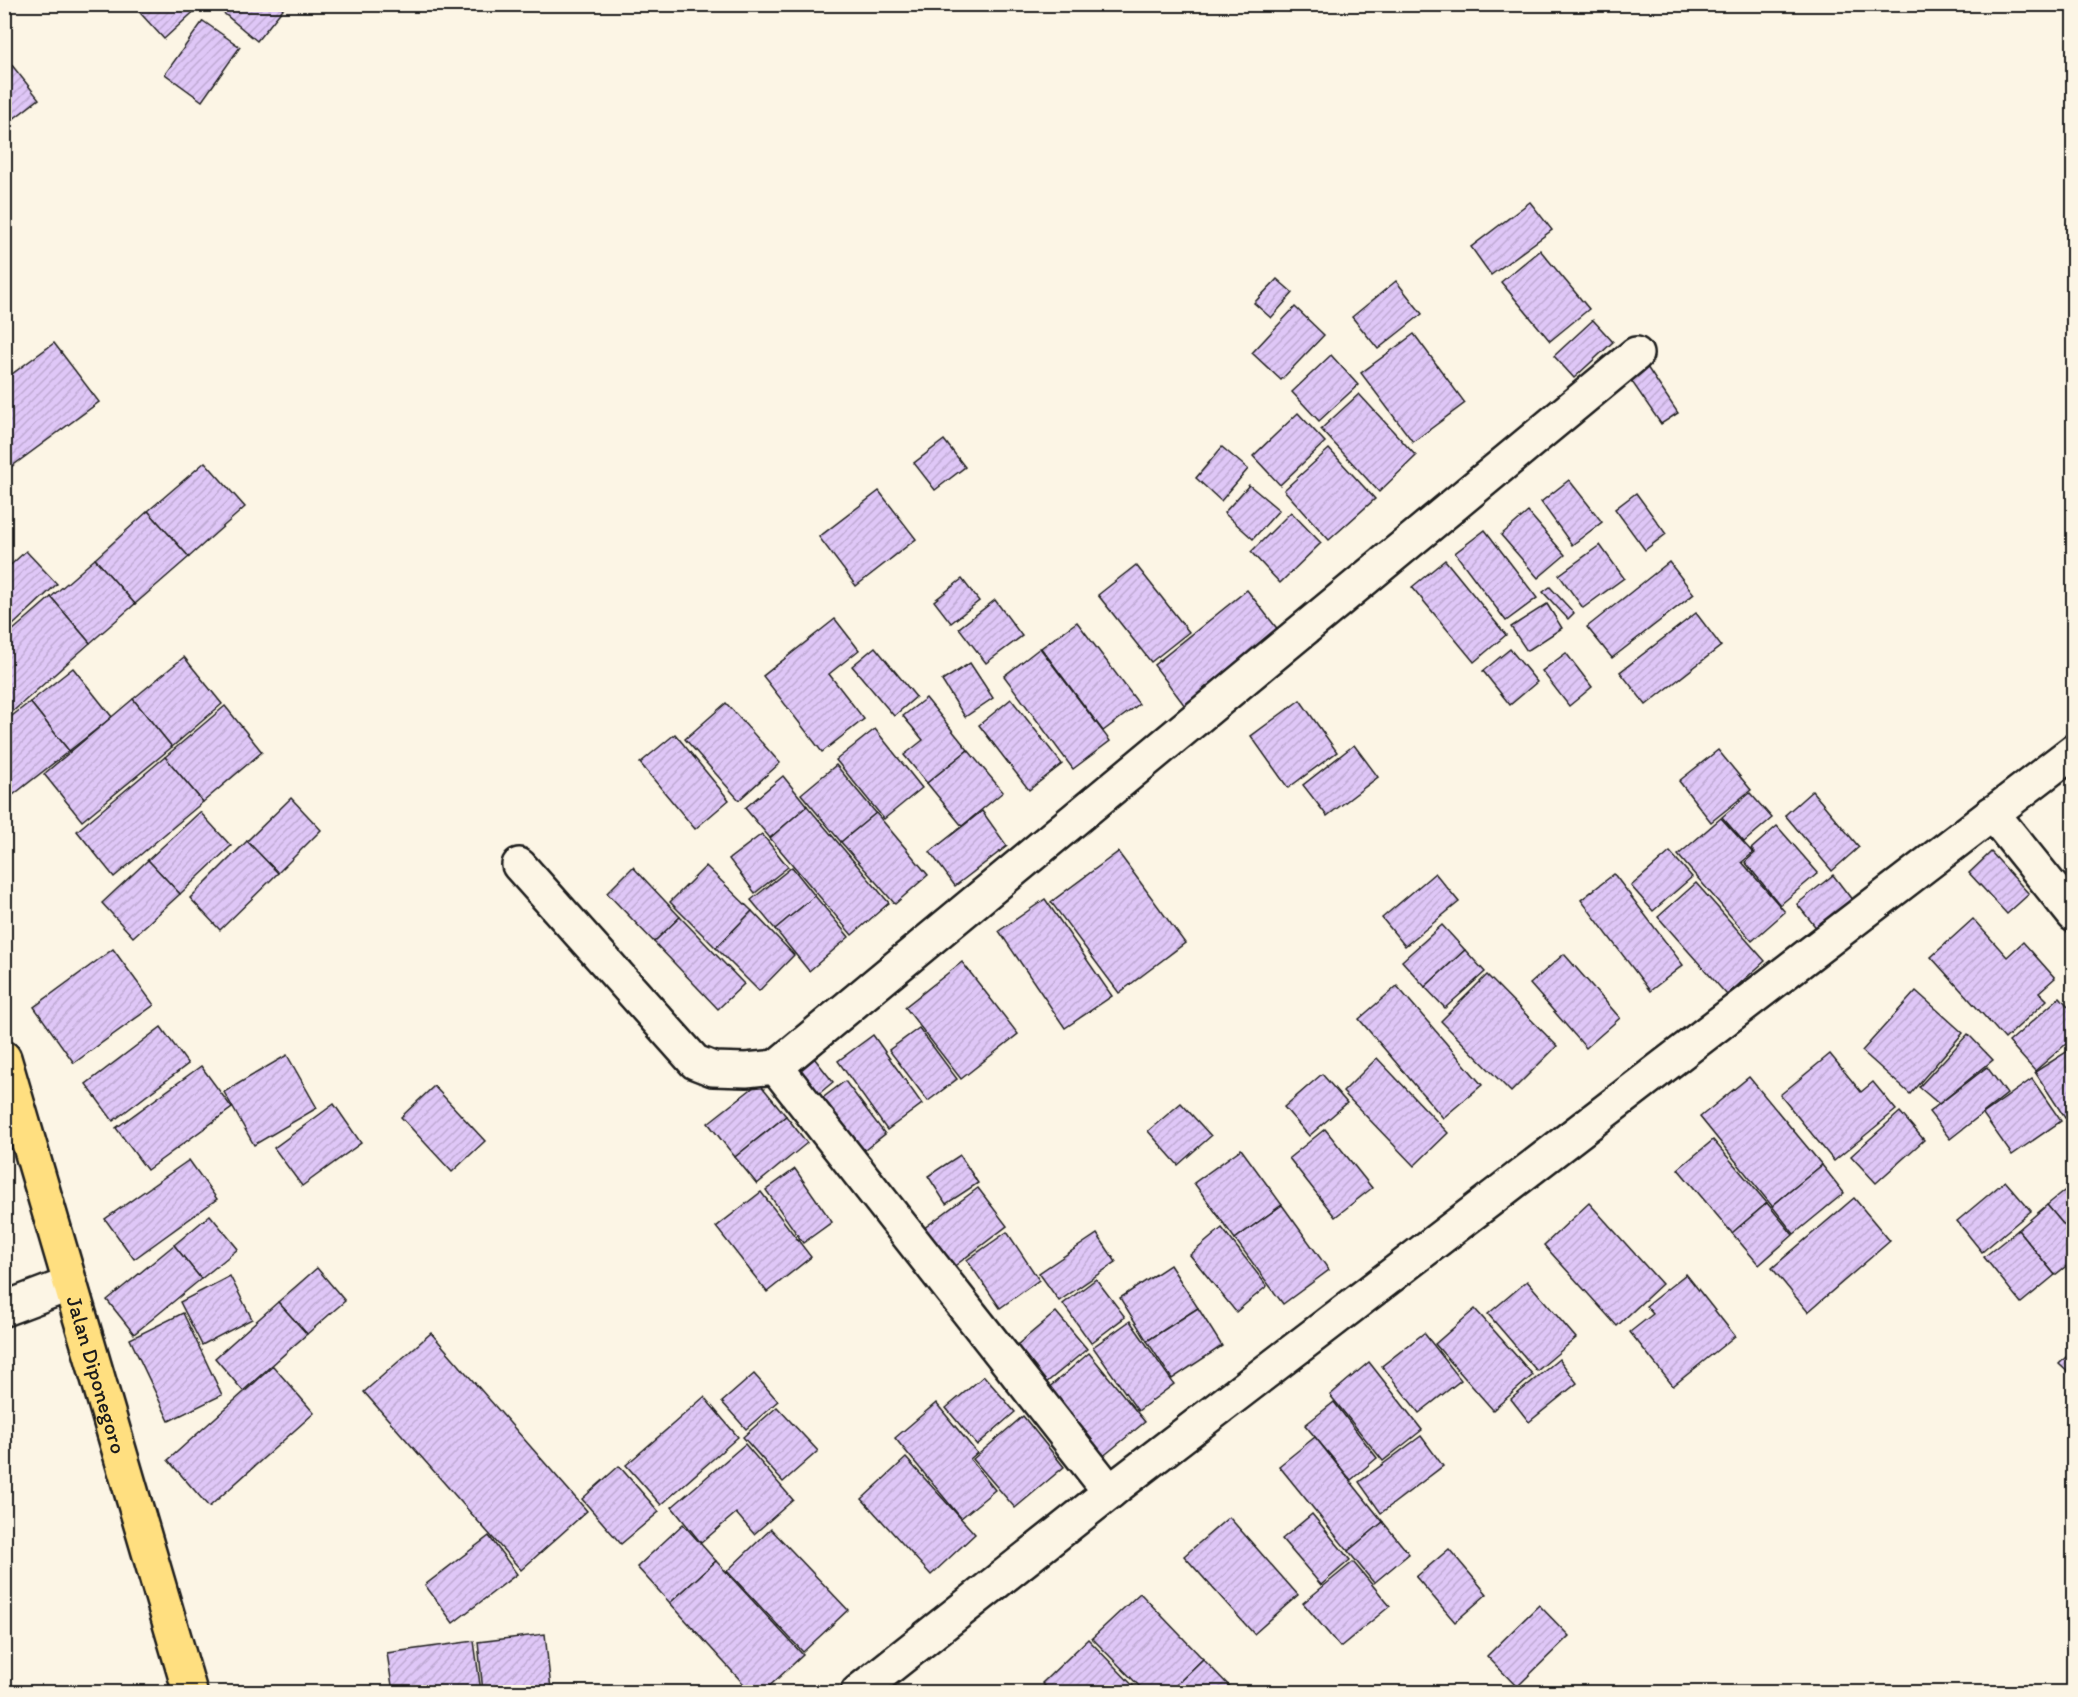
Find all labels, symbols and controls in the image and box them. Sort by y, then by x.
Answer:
street label: Jalan Diponegoro [61,1293,133,1457]

